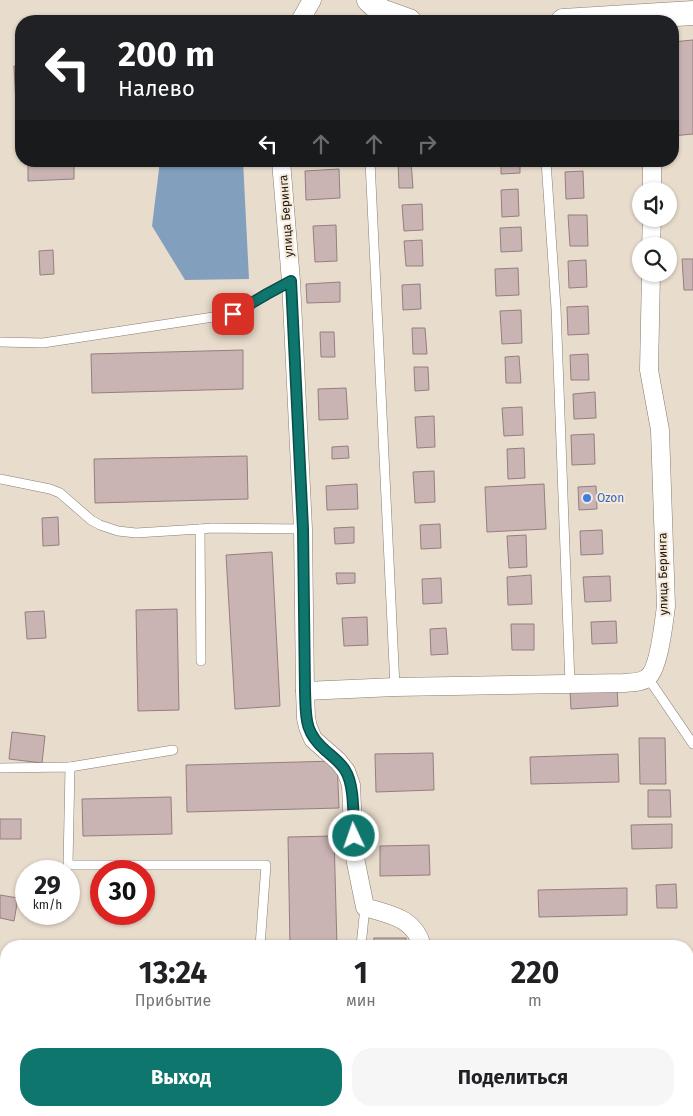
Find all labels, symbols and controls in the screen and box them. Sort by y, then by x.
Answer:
text: 200 m [118,33,215,75]
icon: left [35,35,100,100]
text: Налево [118,75,195,102]
icon: left [254,130,282,158]
icon: ahead [307,130,335,158]
icon: ahead [360,130,388,158]
icon: right [413,130,441,158]
street label: улица Беринга [276,174,296,258]
map controls [632,182,677,282]
button: sound [632,182,677,227]
button: search [632,237,677,282]
pin [212,293,254,335]
icon: arrive [219,300,247,328]
place label: Ozon [597,491,624,505]
marker: Ozon [581,492,593,504]
street label: улица Беринга [655,533,671,615]
position arrow [327,809,379,861]
speed limit sign: 30 [90,860,155,925]
text: 29 [34,871,61,901]
text: km/h [33,898,62,912]
text: 13:24 [139,955,207,991]
text: 1 [354,955,368,991]
text: 220 [511,955,559,991]
text: Прибытие [135,991,211,1010]
text: мин [346,991,376,1010]
text: m [528,991,542,1010]
button: Выход [20,1048,342,1106]
button: Поделиться [352,1048,674,1106]

